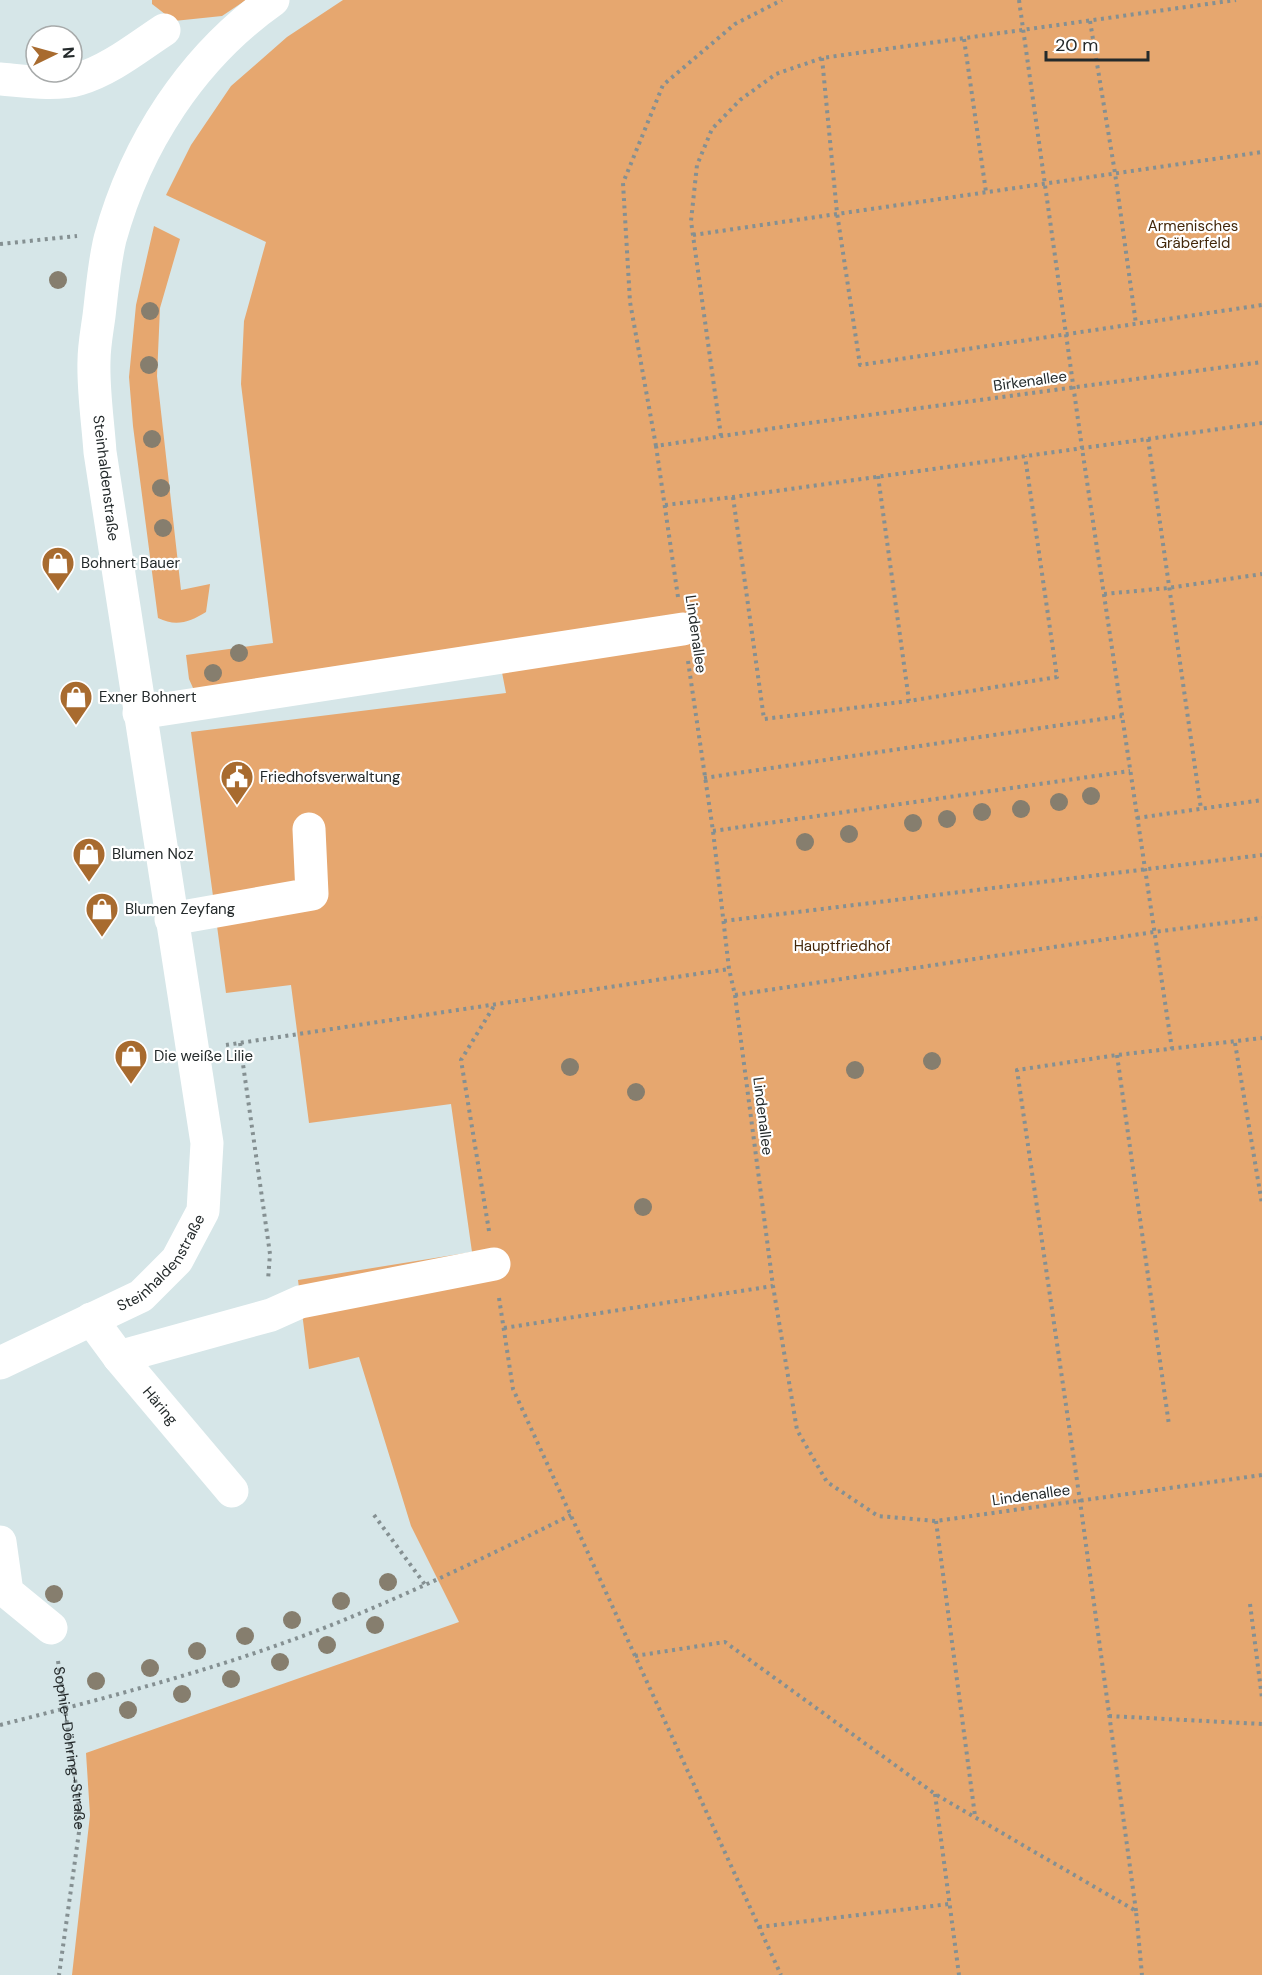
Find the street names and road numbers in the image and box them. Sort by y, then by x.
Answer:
street label: Birkenallee [992,366,1068,396]
street label: Steinhaldenstraße [88,414,124,542]
street label: Lindenallee [681,594,711,674]
street label: Lindenallee [748,1076,778,1156]
street label: Steinhaldenstraße [114,1211,209,1316]
street label: Häring [138,1382,182,1429]
street label: Lindenallee [991,1480,1071,1510]
street label: Sophie-Döhring-Straße [49,1665,89,1830]

